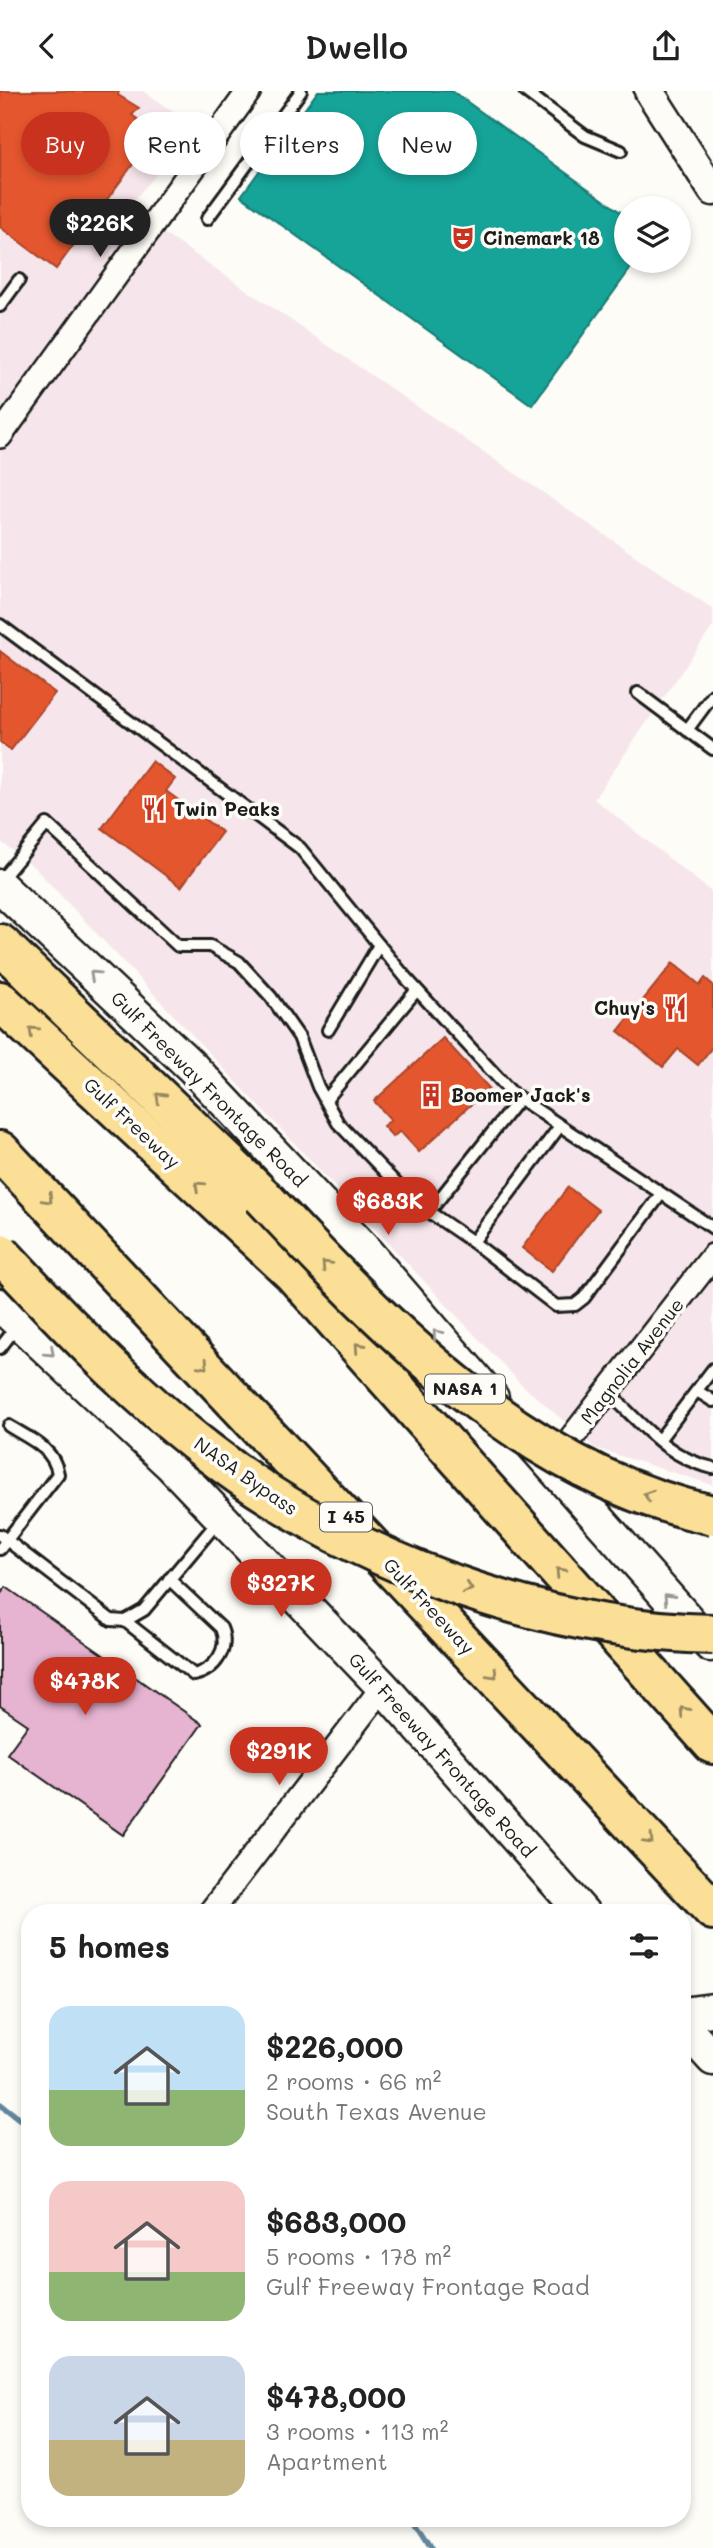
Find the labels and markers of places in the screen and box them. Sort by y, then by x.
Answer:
pin: $226K [51,199,149,259]
theatre icon: Cinemark 18 [449,224,477,252]
place label: Cinemark 18 [483,225,600,250]
restaurant icon: Twin Peaks [140,795,168,823]
place label: Twin Peaks [174,796,280,821]
restaurant icon: Chuy's [661,994,689,1022]
place label: Chuy's [594,995,655,1020]
building icon: Boomer Jack's [417,1081,445,1109]
place label: Boomer Jack's [451,1082,590,1107]
pin: $683K [339,1177,437,1237]
pin: $327K [232,1559,330,1619]
pin: $478K [36,1657,134,1717]
pin: $291K [230,1727,328,1787]

